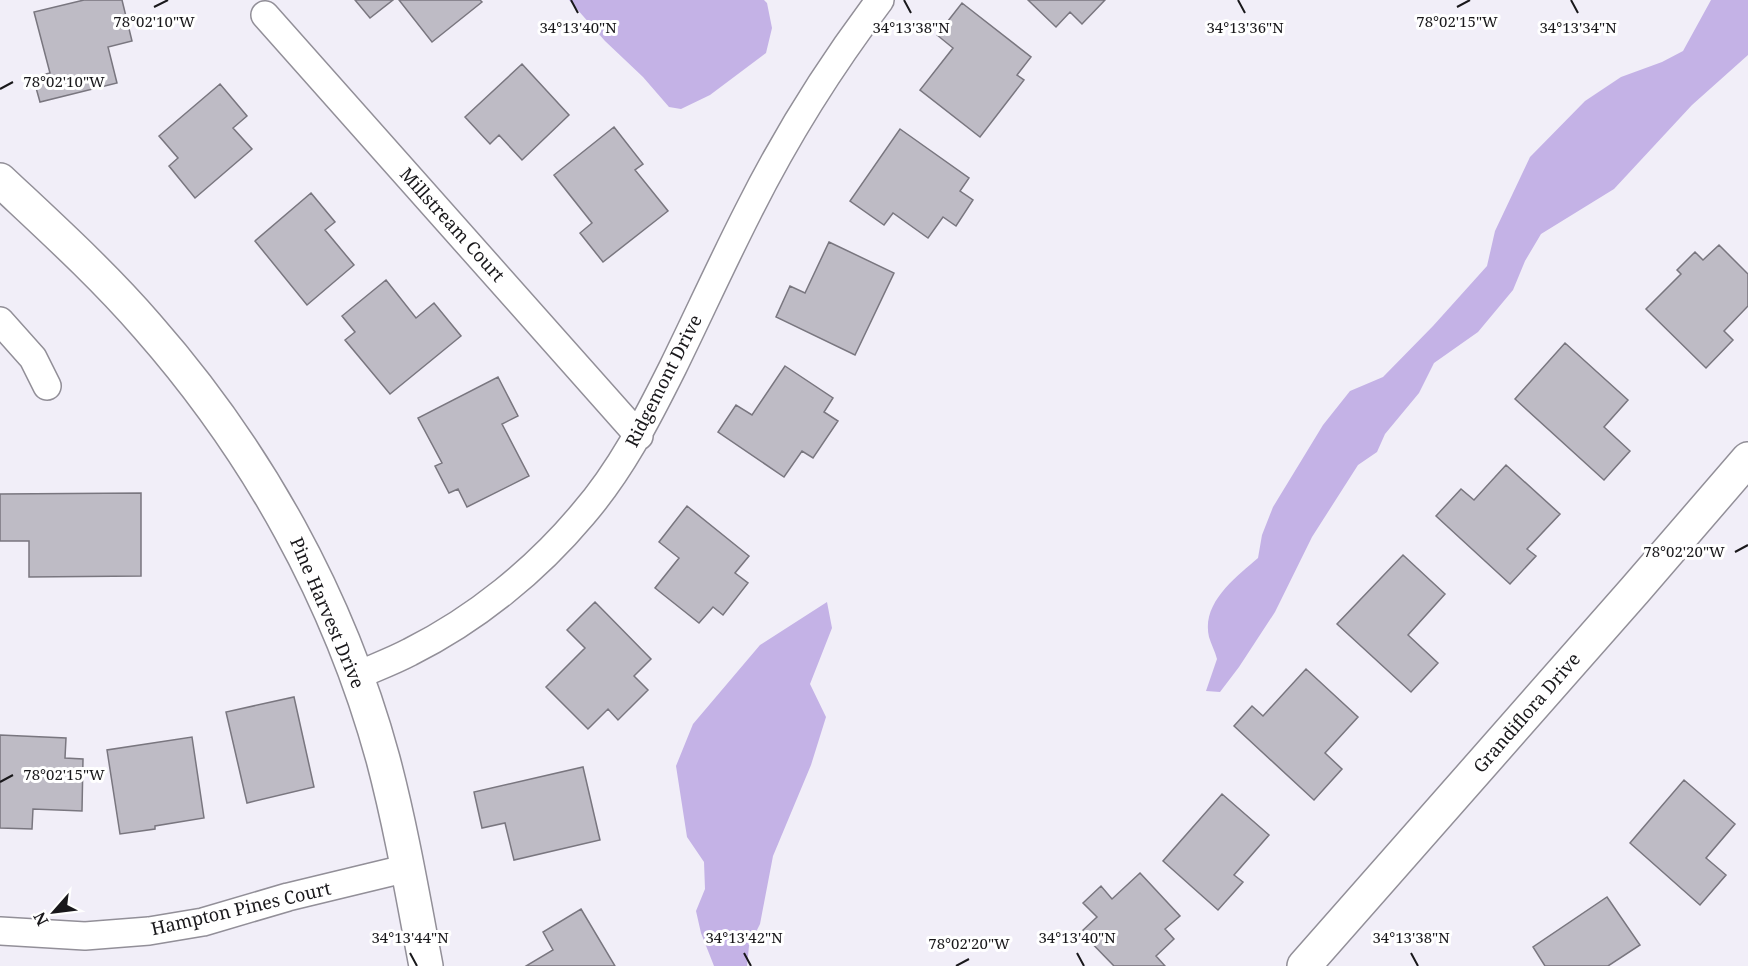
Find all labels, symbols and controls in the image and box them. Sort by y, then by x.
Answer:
text: 78°02'10"W [113,11,195,31]
text: 78°02'15"W [1416,11,1498,31]
text: 34°13'40"N [539,17,617,37]
text: 34°13'38"N [872,17,950,37]
text: 34°13'36"N [1206,17,1284,37]
text: 34°13'34"N [1539,17,1617,37]
text: 78°02'10"W [23,71,105,91]
street label: Millstream Court [395,162,510,287]
street label: Ridgemont Drive [619,310,707,451]
street label: Pine Harvest Drive [285,533,371,692]
text: 78°02'20"W [1643,541,1725,561]
street label: Grandiflora Drive [1467,647,1585,778]
text: 78°02'15"W [23,764,105,784]
street label: Hampton Pines Court [149,876,333,940]
north arrow [24,882,84,942]
text: N [28,908,53,930]
text: 34°13'44"N [371,927,449,947]
text: 34°13'42"N [705,927,783,947]
text: 34°13'40"N [1038,927,1116,947]
text: 34°13'38"N [1372,927,1450,947]
text: 78°02'20"W [928,933,1010,953]

